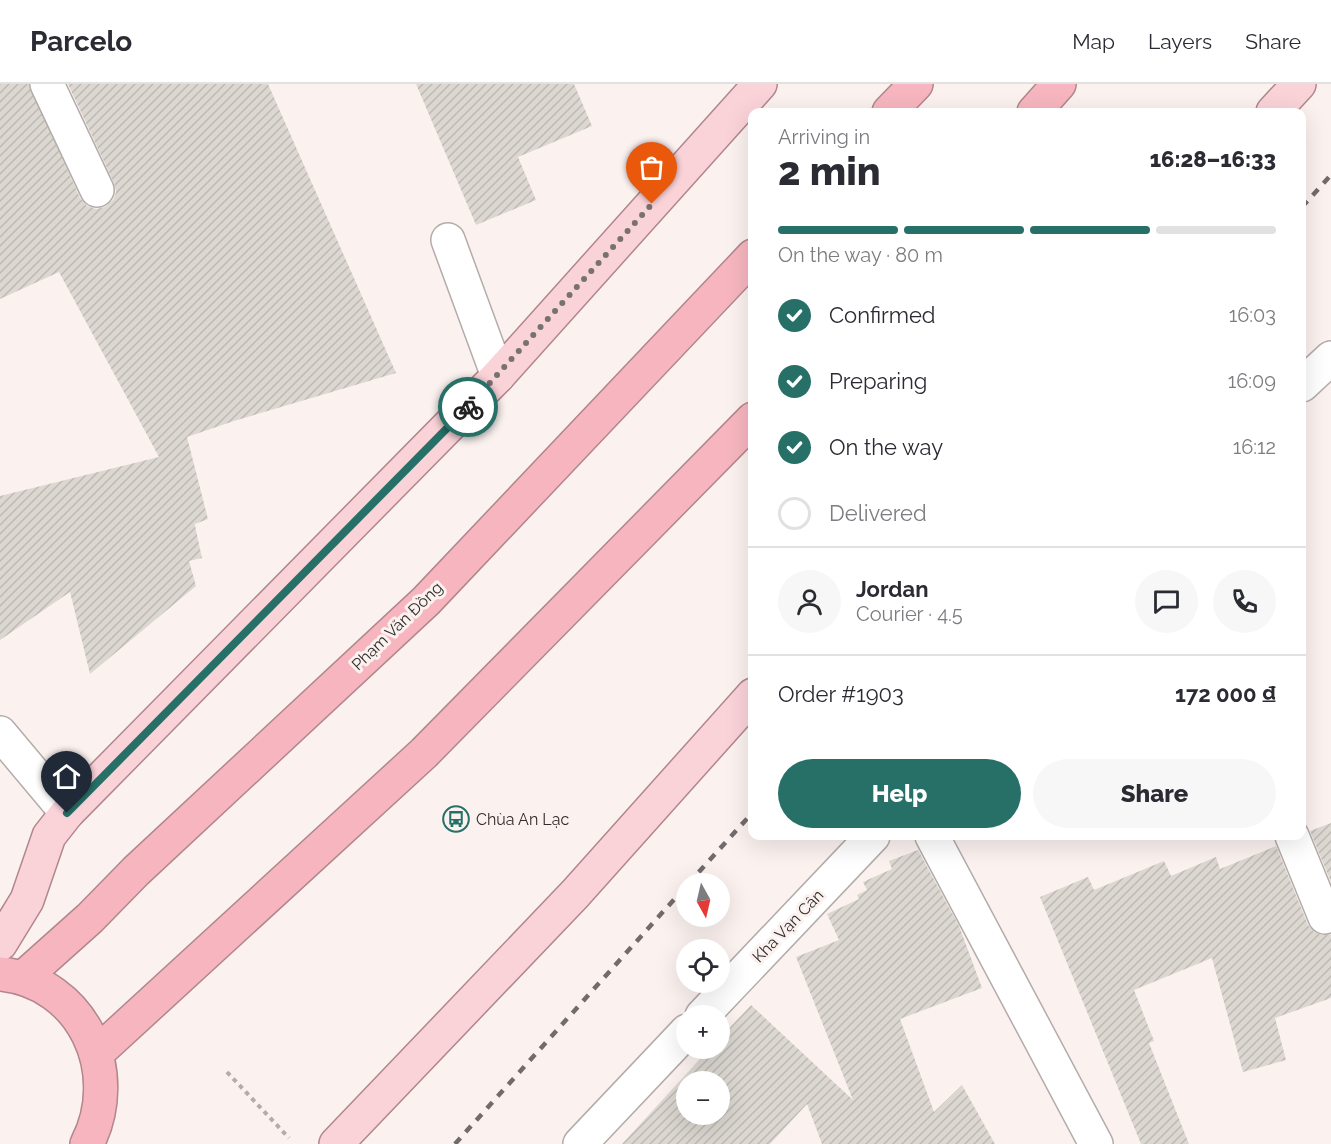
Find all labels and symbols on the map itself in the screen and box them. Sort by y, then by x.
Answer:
pin [626,142,677,204]
courier [438,377,498,437]
street label: Phạm Văn Đồng [348,578,446,674]
pin [41,751,92,813]
bus stop icon: Chùa An Lạc [441,804,471,834]
place label: Chùa An Lạc [476,810,569,829]
north arrow [676,873,730,927]
street label: Kha Vạn Cân [749,886,827,966]

